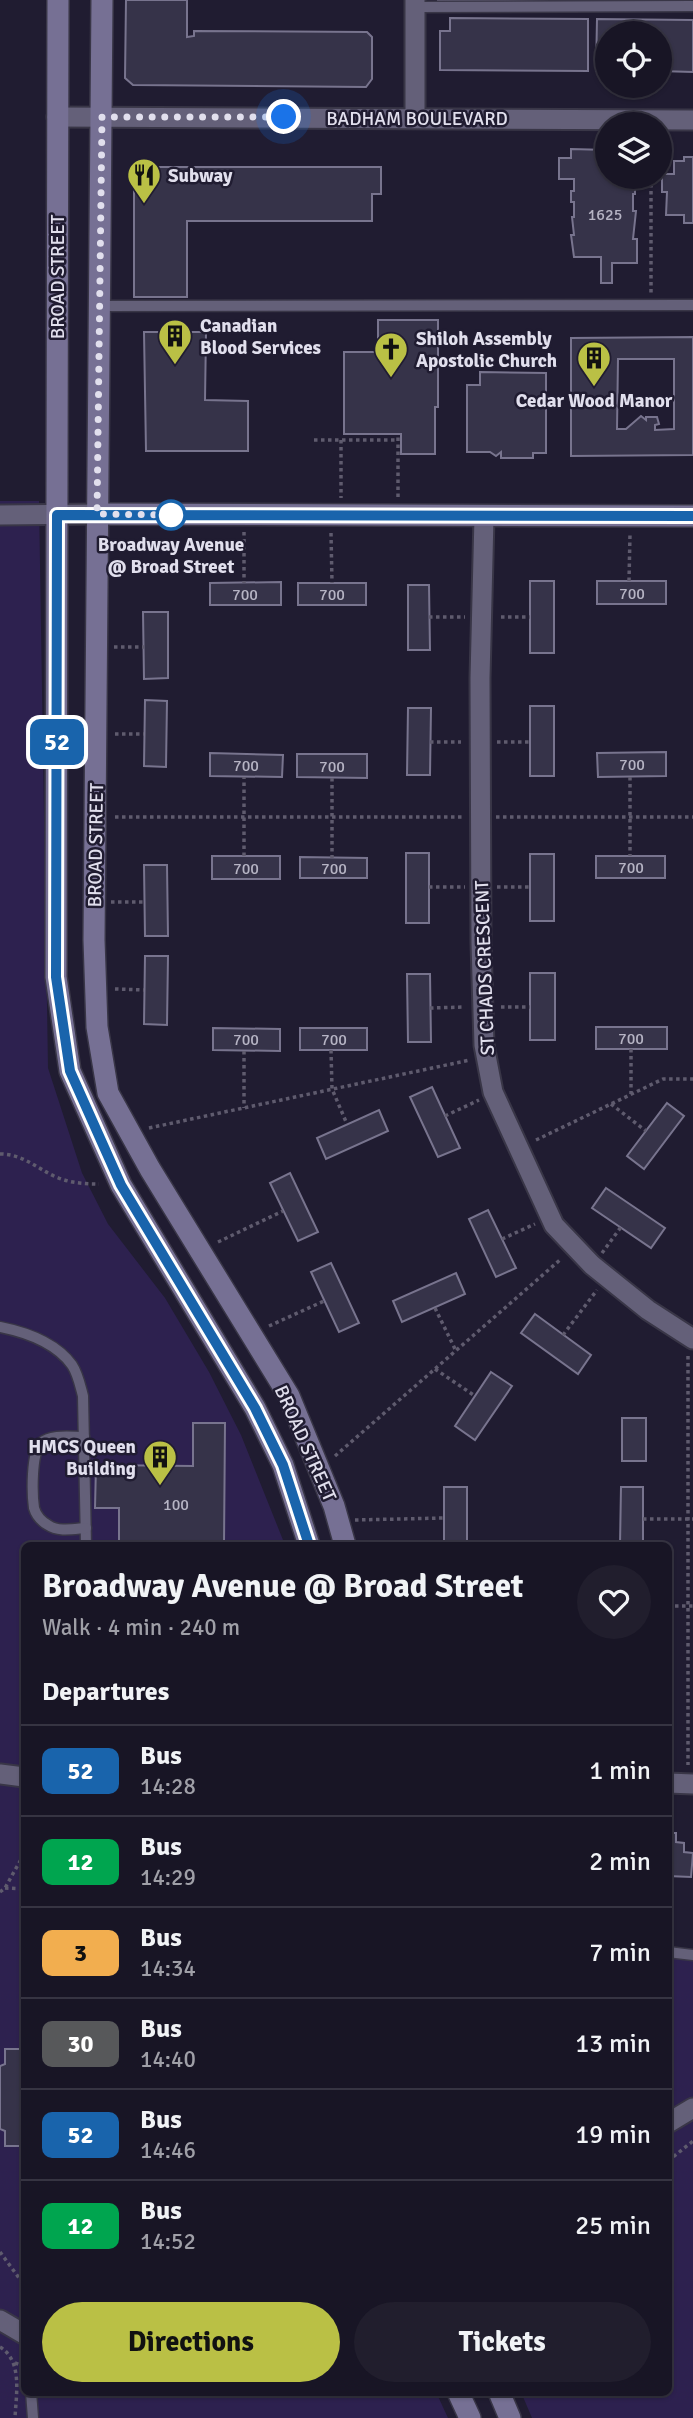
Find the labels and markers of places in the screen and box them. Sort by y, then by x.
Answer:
restaurant icon: Subway [125,156,163,205]
place label: Subway [168,164,233,188]
place label: Canadian Blood Services [200,314,321,360]
building icon: Canadian Blood Services [156,317,194,366]
place label: Shiloh Assembly Apostolic Church [416,327,557,373]
church icon: Shiloh Assembly Apostolic Church [372,330,410,379]
building icon: Cedar Wood Manor [575,339,613,388]
place label: Cedar Wood Manor [516,389,673,413]
marker: Broadway Avenue @ Broad Street [156,500,186,530]
place label: Broadway Avenue @ Broad Street [98,533,244,579]
place label: HMCS Queen Building [28,1435,136,1481]
building icon: HMCS Queen Building [141,1438,179,1487]

